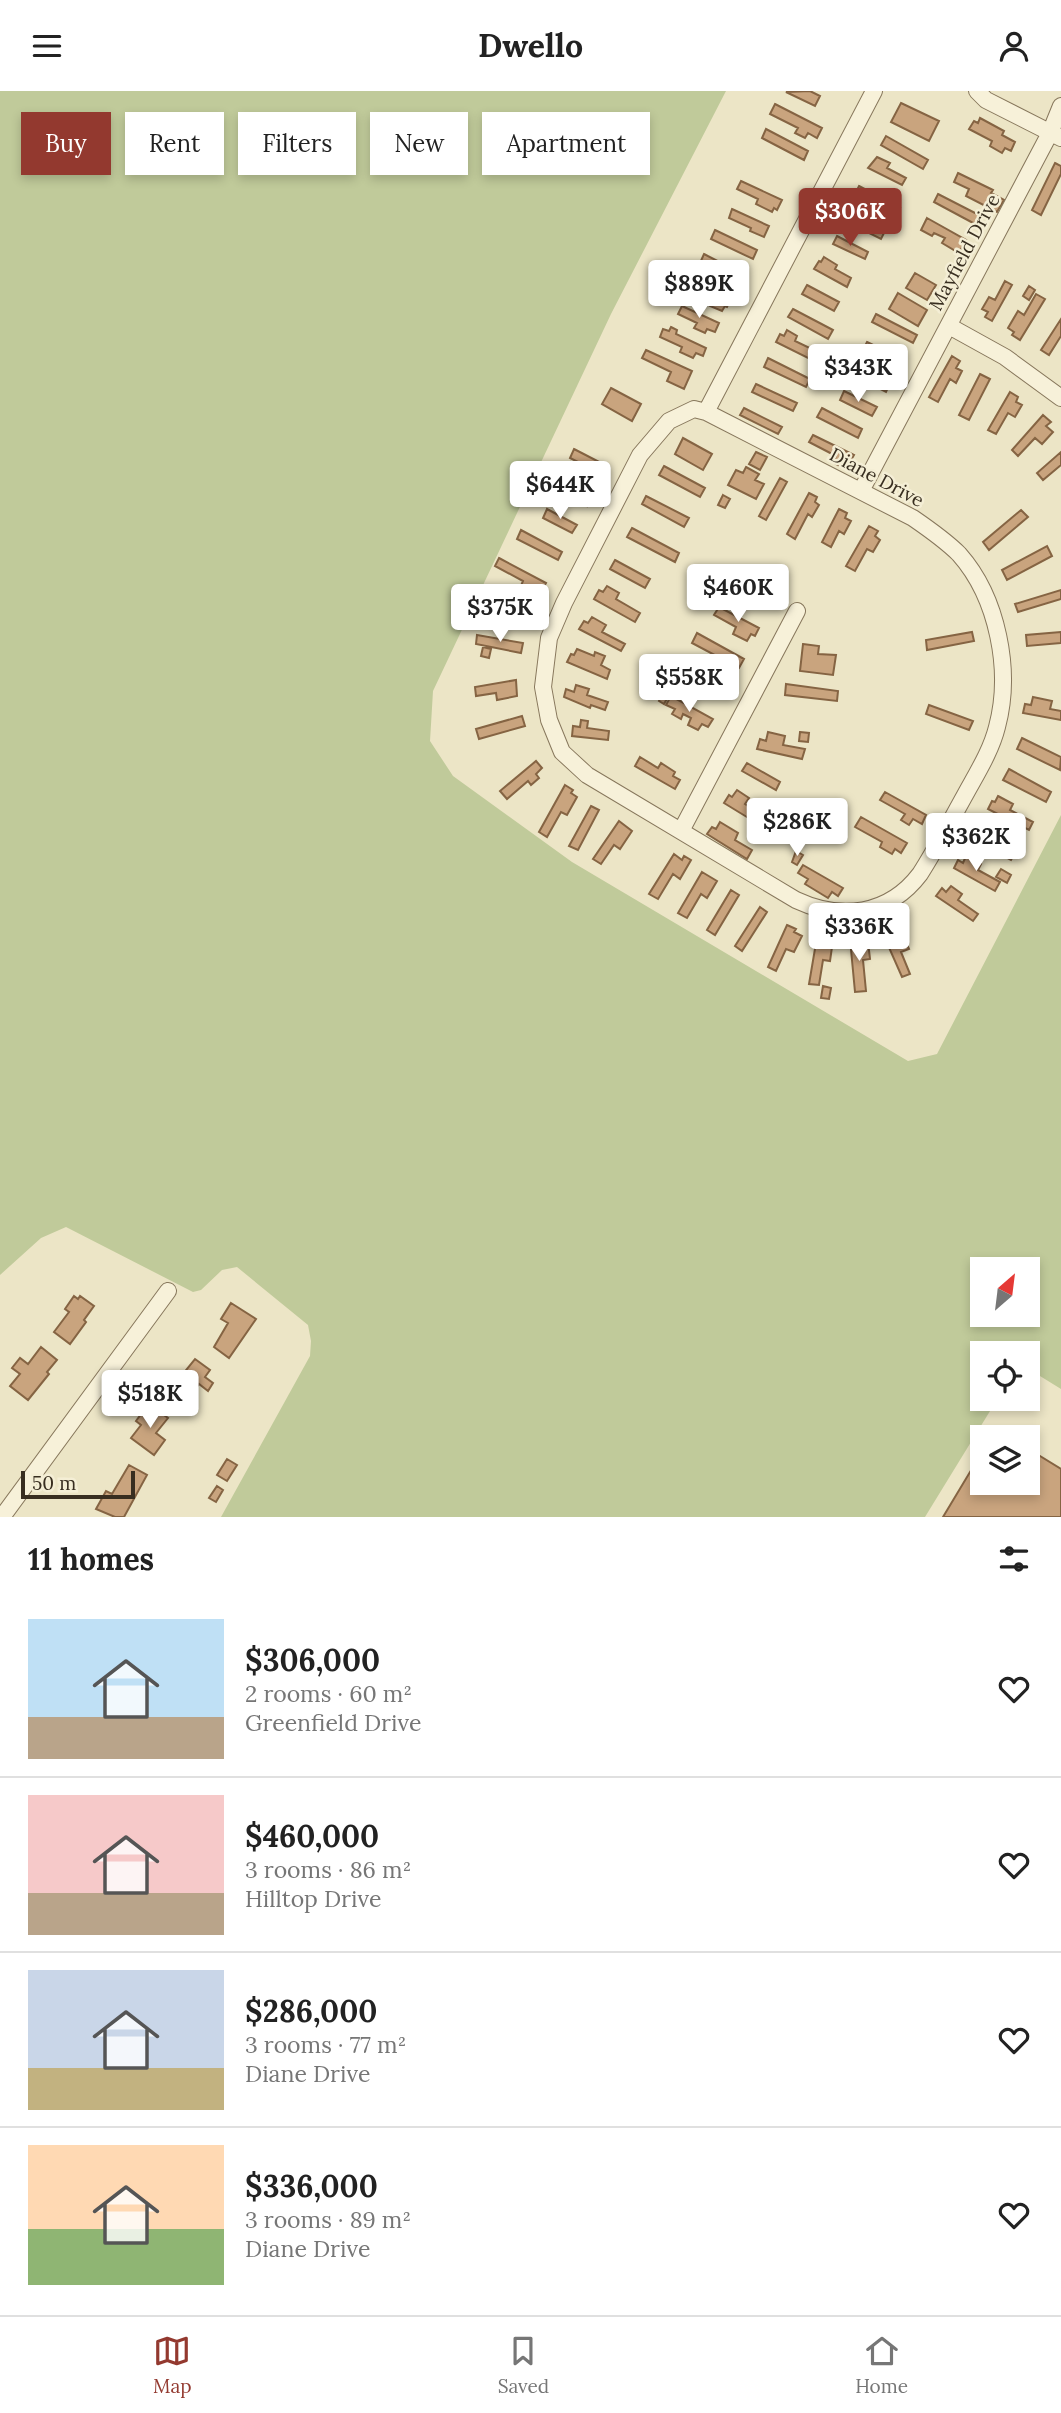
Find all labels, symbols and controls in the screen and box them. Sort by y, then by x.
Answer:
text: Dwello [478,25,583,66]
icon: menu [28,27,66,65]
icon: person [995,27,1033,65]
chip: Buy [21,112,111,175]
chip: Rent [125,112,224,175]
chip: Filters [238,112,356,175]
chip: New [370,112,468,175]
chip: Apartment [482,112,650,175]
pin: $306K [801,188,899,248]
street label: Mayfield Drive [923,190,1005,314]
text: $306K [815,196,885,225]
pin: $889K [650,261,748,320]
text: $889K [664,268,734,297]
pin: $343K [809,345,907,404]
text: $343K [824,352,892,381]
street label: Diane Drive [826,442,928,512]
pin: $644K [511,461,609,521]
text: $644K [526,469,594,498]
pin: $460K [689,565,787,624]
text: $460K [703,572,773,601]
pin: $375K [451,585,549,644]
text: $375K [467,592,533,621]
pin: $558K [640,655,738,714]
text: $558K [655,662,723,691]
pin: $286K [748,799,846,858]
text: $286K [763,806,831,835]
pin: $362K [927,813,1025,873]
text: $362K [942,821,1010,850]
pin: $336K [810,903,908,963]
text: $336K [825,911,893,940]
north arrow [970,1257,1040,1327]
map controls [970,1257,1040,1495]
button: locate [970,1341,1040,1411]
pin: $518K [101,1371,199,1430]
text: $518K [118,1378,182,1407]
button: layers [970,1425,1040,1495]
scale bar [21,1468,135,1500]
text: 50 m [32,1471,76,1495]
text: 11 homes [28,1540,154,1578]
icon: filters [995,1540,1033,1578]
text: $306,000 [245,1641,380,1679]
icon: home [84,1647,168,1731]
icon: heart [995,1670,1033,1708]
text: 2 rooms · 60 m² [245,1679,412,1708]
text: Greenfield Drive [245,1708,421,1737]
text: $460,000 [245,1817,379,1855]
icon: home [84,1823,168,1907]
icon: heart [995,1846,1033,1884]
text: 3 rooms · 86 m² [245,1855,411,1884]
text: Hilltop Drive [245,1884,381,1913]
text: $286,000 [245,1992,377,2030]
icon: home [84,1998,168,2082]
icon: heart [995,2021,1033,2059]
text: 3 rooms · 77 m² [245,2030,406,2059]
text: Diane Drive [245,2059,370,2088]
text: $336,000 [245,2167,378,2205]
icon: home [84,2173,168,2257]
icon: heart [995,2196,1033,2234]
text: 3 rooms · 89 m² [245,2205,411,2234]
text: Diane Drive [245,2234,370,2263]
tab: Map [153,2332,192,2398]
tab: Saved [498,2332,549,2398]
tab: Home [855,2332,908,2398]

